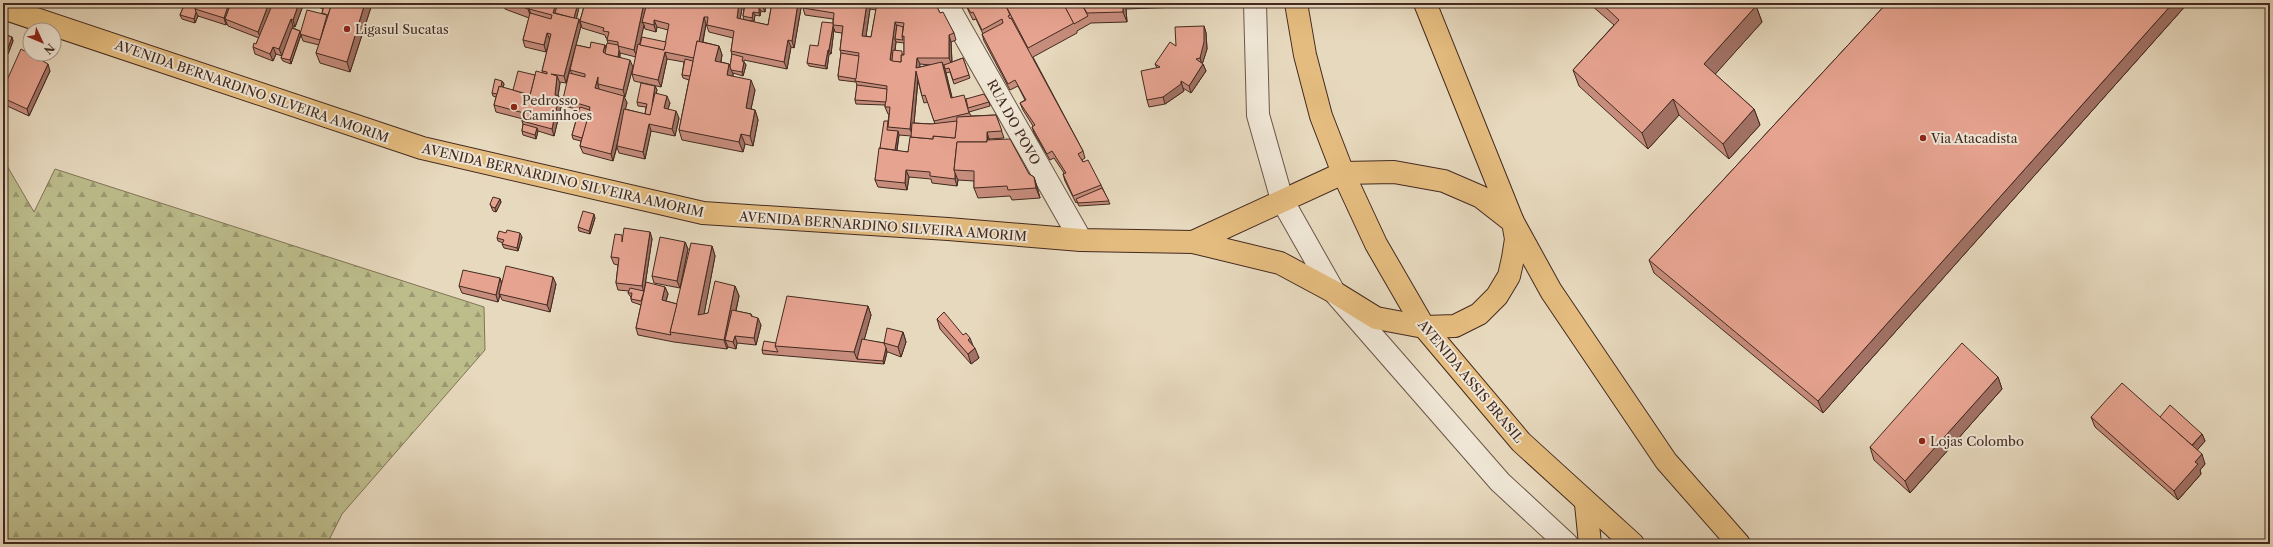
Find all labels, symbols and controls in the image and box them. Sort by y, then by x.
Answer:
place label: Ligasul Sucatas [355,21,449,37]
north arrow [22,22,62,62]
marker: Ligasul Sucatas [342,24,352,34]
street label: AVENIDA BERNARDINO SILVEIRA AMORIM [112,36,391,146]
text: N [41,41,58,58]
street label: RUA DO POVO [984,77,1044,168]
place label: Pedrosso Caminhões [522,92,592,123]
marker: Pedrosso Caminhões [509,102,519,112]
place label: Via Atacadista [1930,130,2018,146]
marker: Via Atacadista [1918,133,1928,143]
street label: AVENIDA BERNARDINO SILVEIRA AMORIM [420,140,705,220]
street label: AVENIDA BERNARDINO SILVEIRA AMORIM [738,208,1027,244]
street label: AVENIDA ASSIS BRASIL [1414,316,1527,446]
place label: Lojas Colombo [1930,433,2024,449]
marker: Lojas Colombo [1917,436,1927,446]

